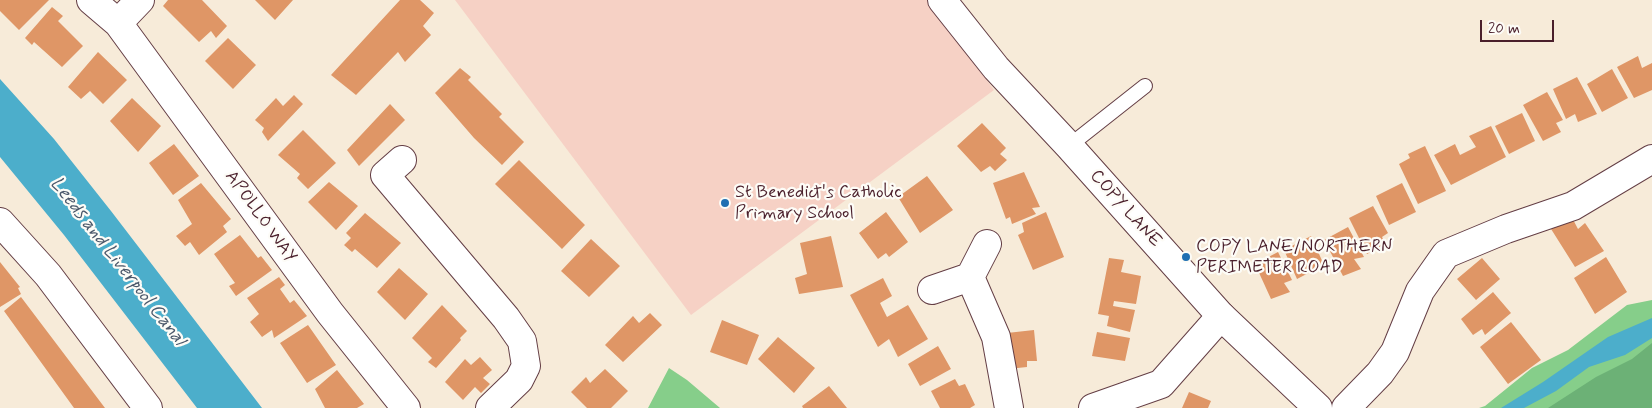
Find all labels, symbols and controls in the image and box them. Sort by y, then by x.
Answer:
scale bar [1482,10,1556,42]
text: 20 m [1488,19,1520,39]
street label: COPY LANE [1084,166,1166,252]
street label: APOLLO WAY [219,167,301,267]
water label: Leeds and Liverpool Canal [44,173,190,351]
place label: St Benedict's Catholic Primary School [735,182,901,224]
marker: St Benedict's Catholic Primary School [719,197,731,209]
place label: COPY LANE/NORTHERN PERIMETER ROAD [1196,236,1392,278]
marker: COPY LANE/NORTHERN PERIMETER ROAD [1180,251,1192,263]

